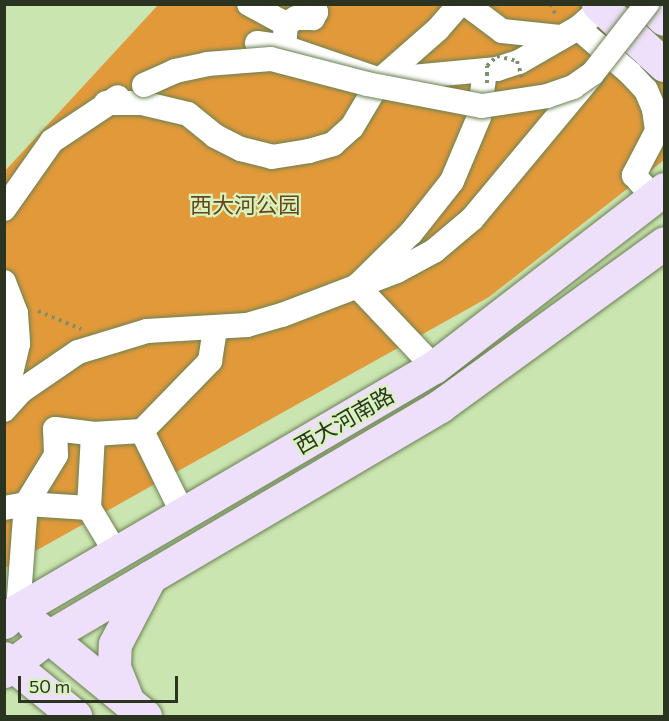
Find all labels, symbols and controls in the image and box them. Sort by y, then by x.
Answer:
park label: 西大河公园 [190,192,300,218]
street label: 西大河南路 [290,381,398,459]
scale bar [21,664,182,702]
text: 50 m [29,675,70,697]

